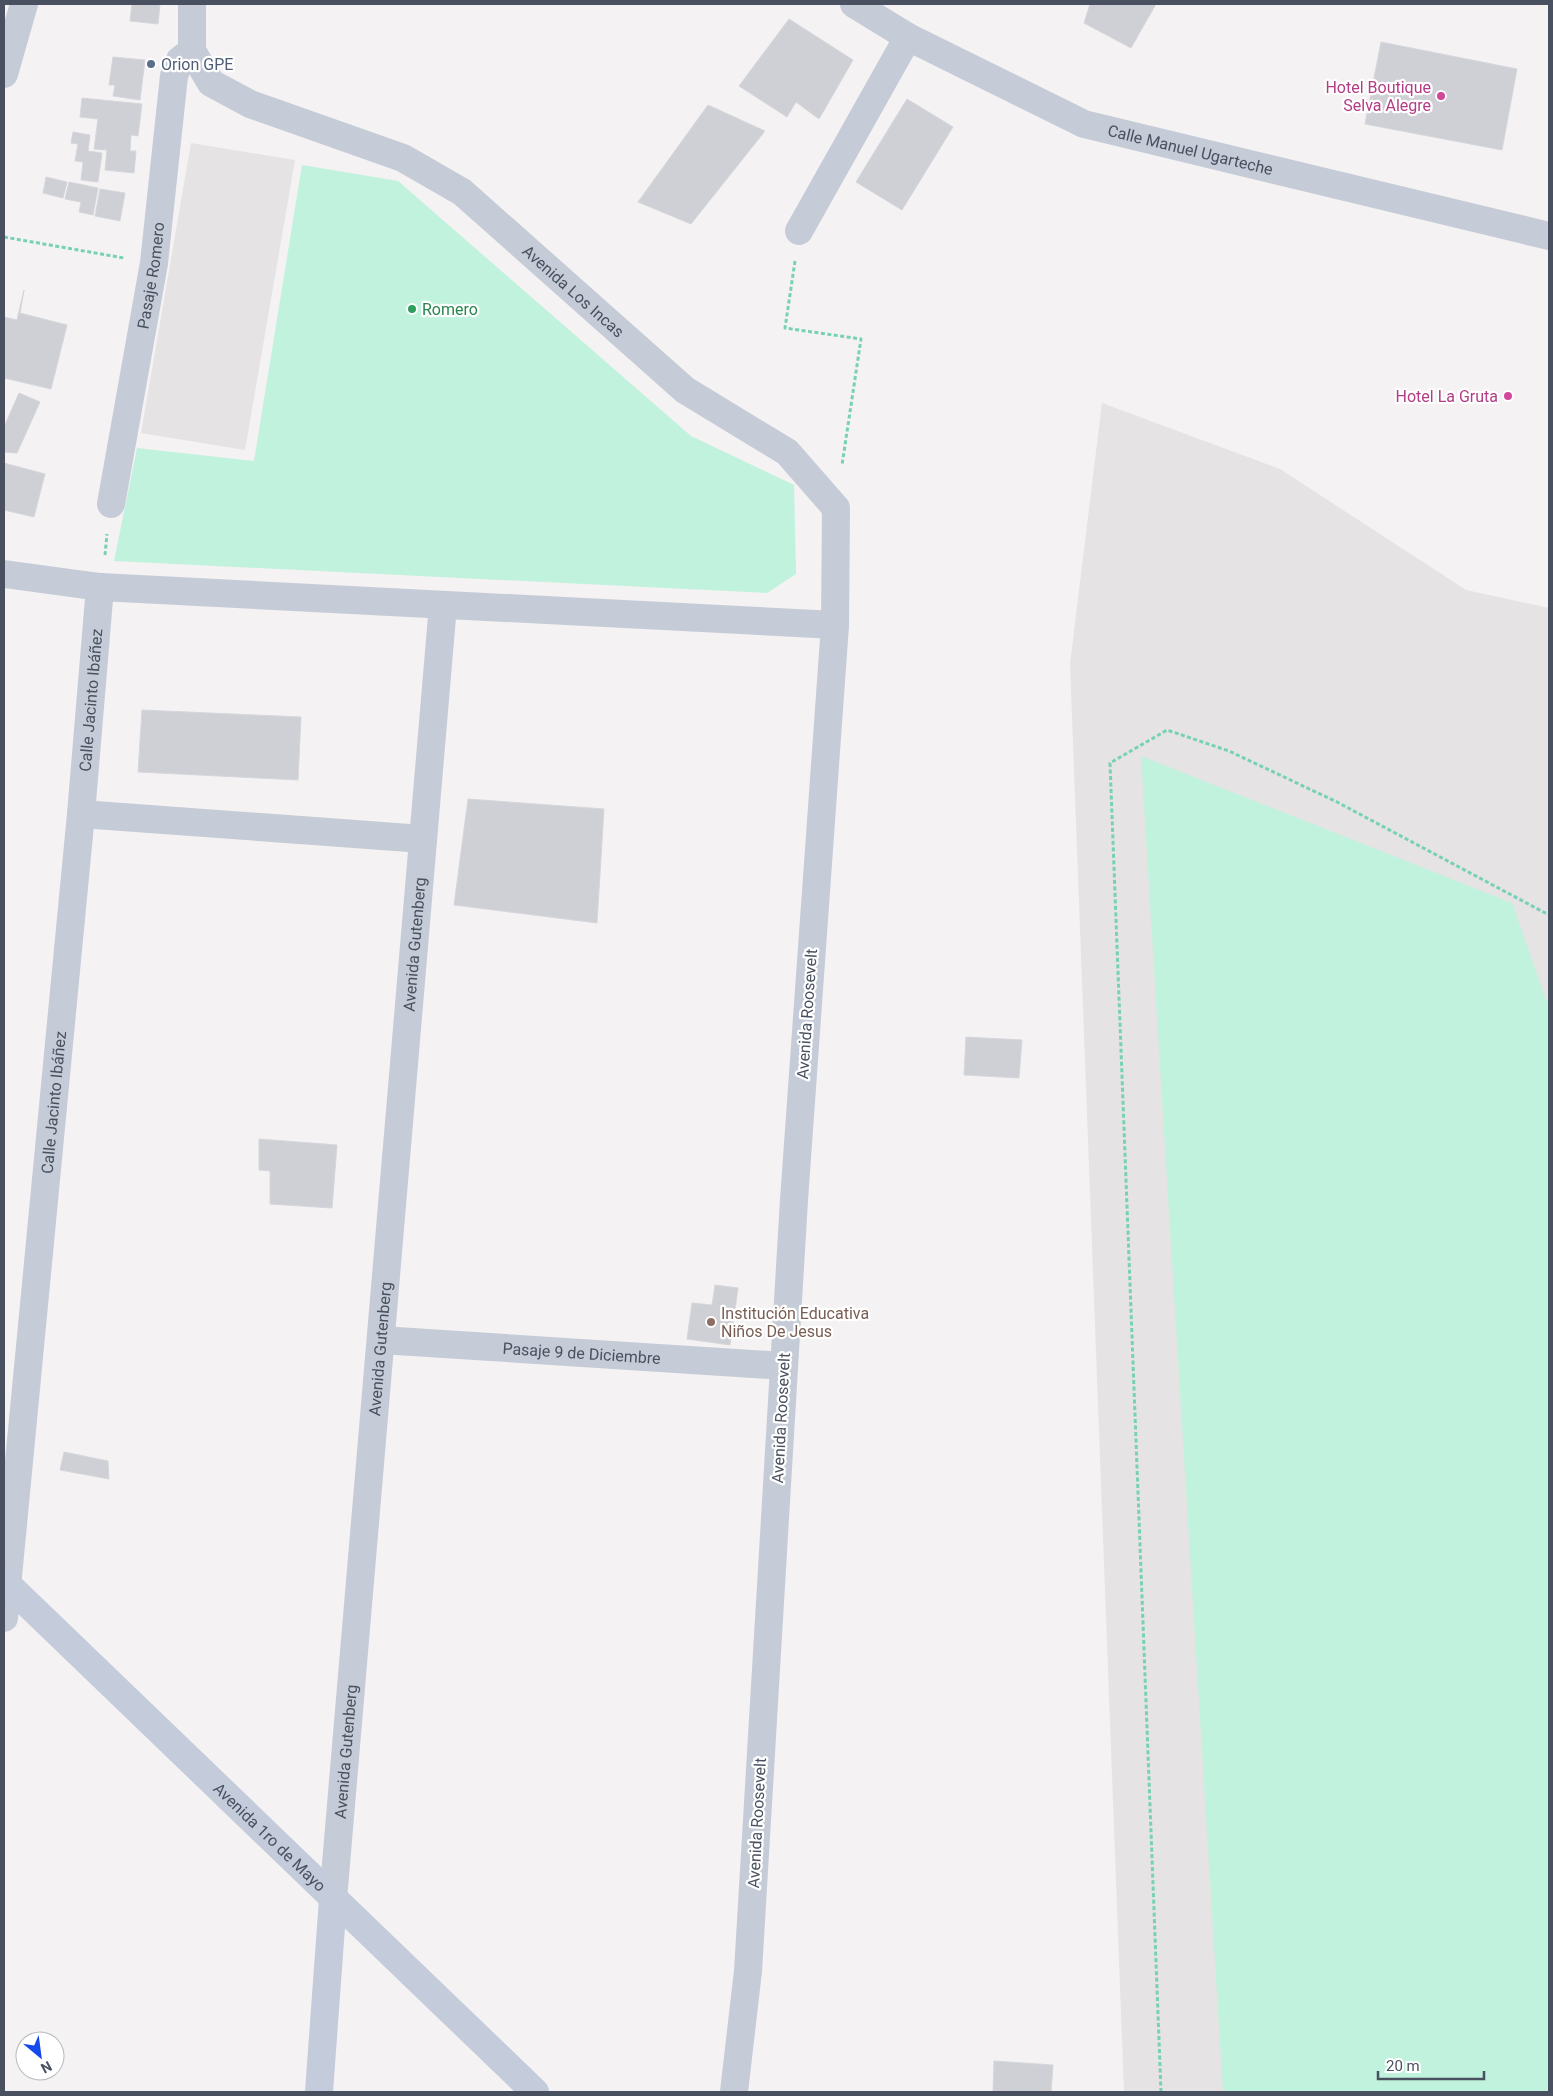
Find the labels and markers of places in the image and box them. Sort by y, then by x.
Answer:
place label: Orion GPE [161,55,233,74]
marker: Orion GPE [145,58,157,70]
place label: Hotel Boutique Selva Alegre [1325,78,1431,115]
marker: Hotel Boutique Selva Alegre [1435,90,1447,102]
place label: Romero [422,300,478,319]
marker: Romero [406,303,418,315]
place label: Hotel La Gruta [1396,387,1498,406]
marker: Hotel La Gruta [1502,390,1514,402]
place label: Institución Educativa Niños De Jesus [721,1304,869,1341]
marker: Institución Educativa Niños De Jesus [705,1316,717,1328]

